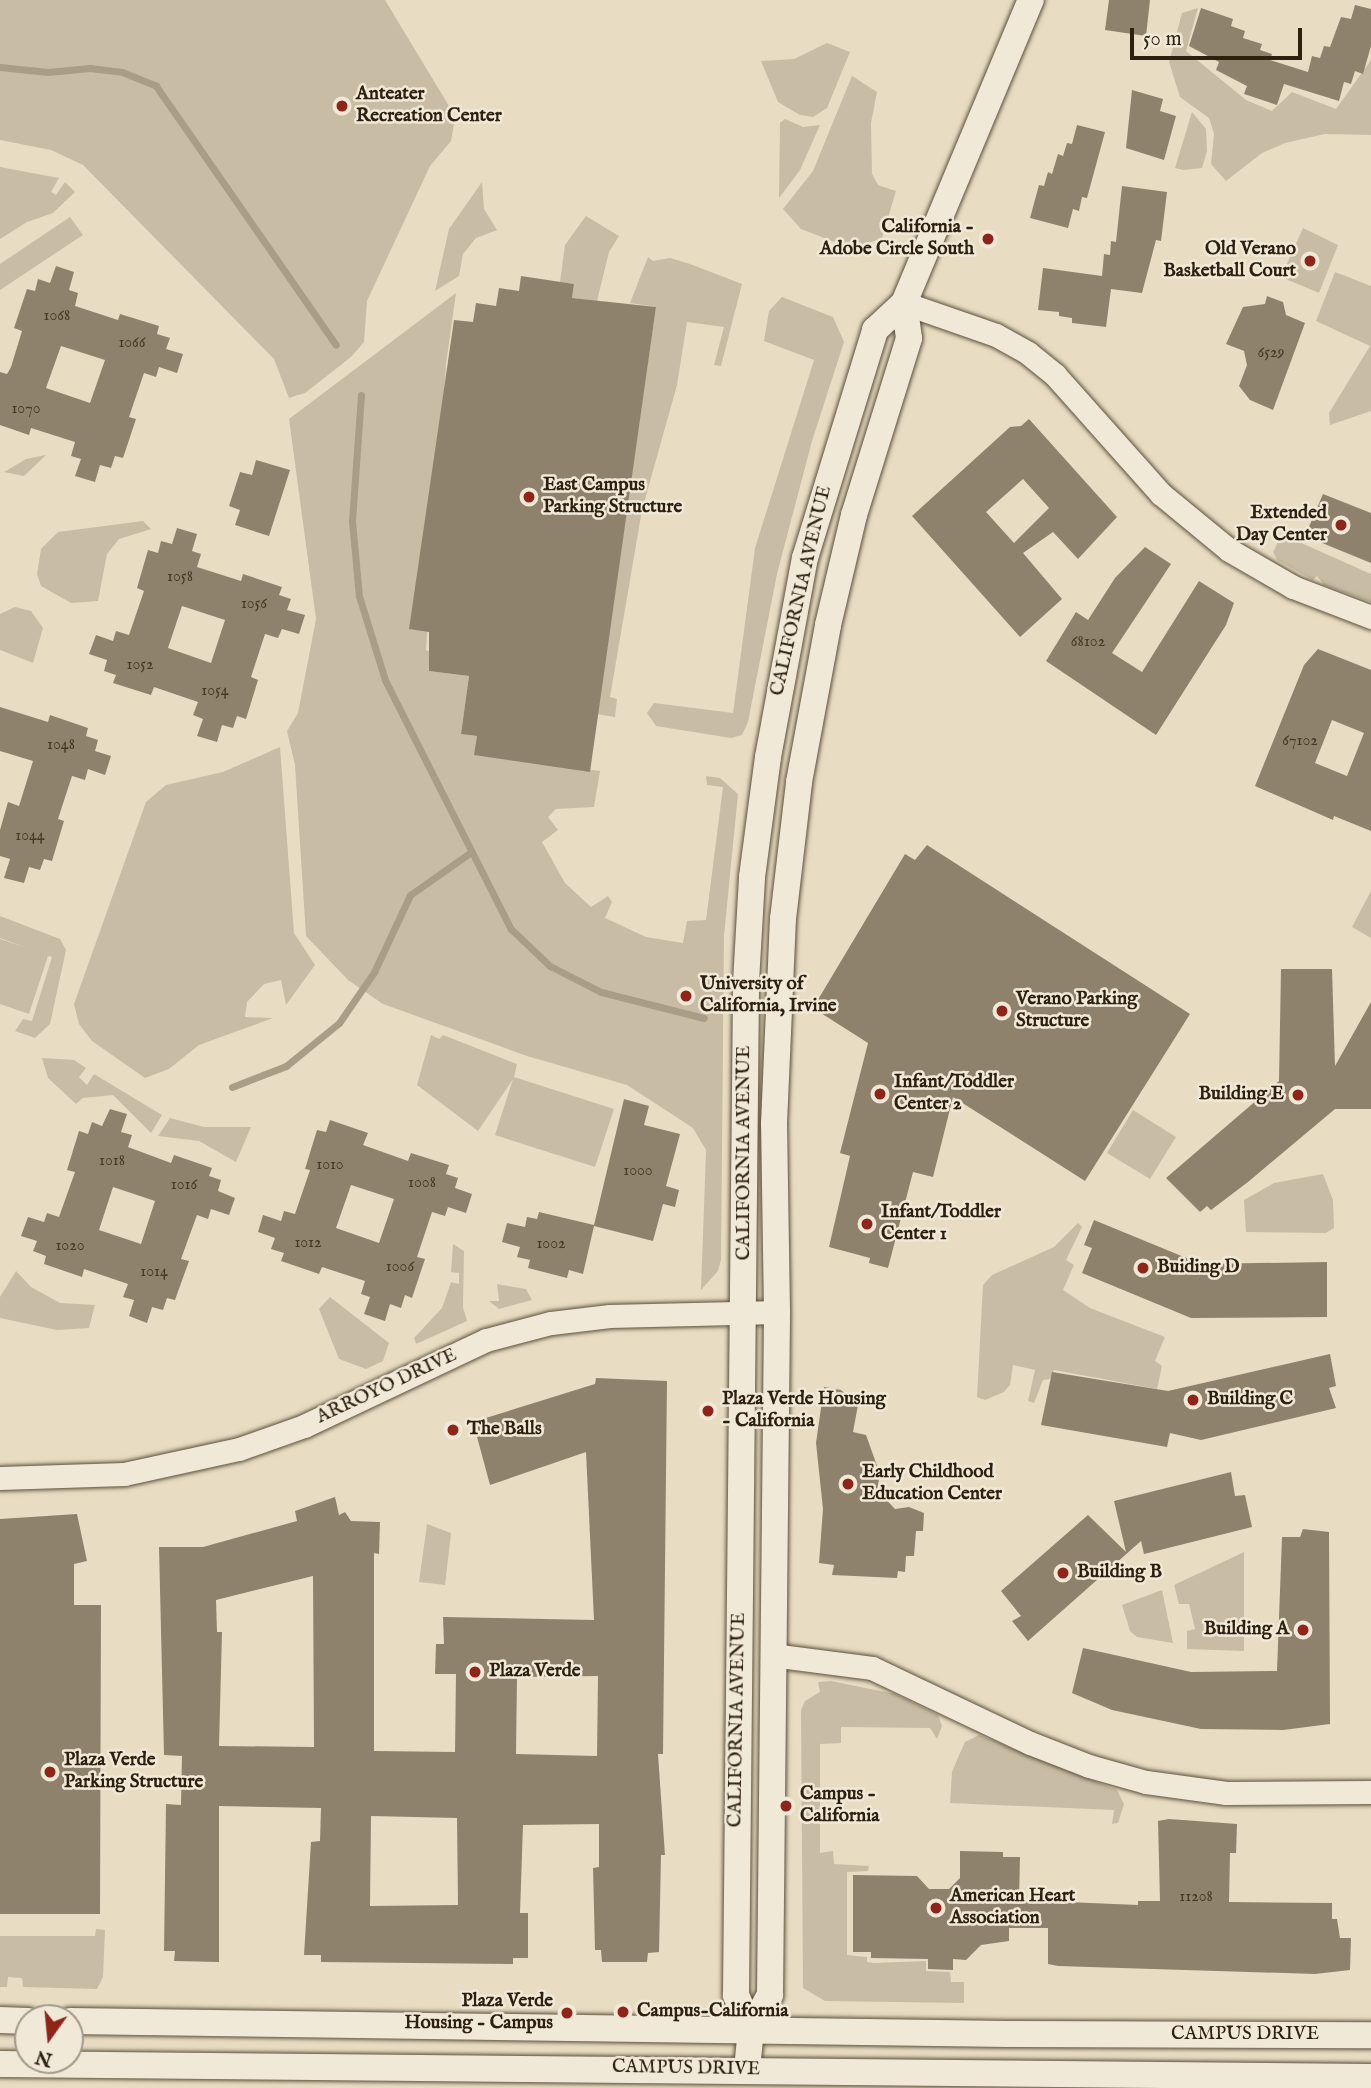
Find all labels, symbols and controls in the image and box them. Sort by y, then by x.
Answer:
scale bar [1133,14,1304,58]
text: 50 m [1143,26,1182,53]
place label: Anteater Recreation Center [356,84,502,128]
marker: Anteater Recreation Center [334,98,350,114]
place label: California - Adobe Circle South [820,217,974,261]
marker: California - Adobe Circle South [980,231,996,247]
place label: Old Verano Basketball Court [1163,239,1296,283]
marker: Old Verano Basketball Court [1302,253,1318,269]
house number: 1068 [44,306,70,326]
house number: 1066 [118,333,146,353]
house number: 6529 [1258,343,1284,363]
house number: 1070 [11,399,41,419]
place label: East Campus Parking Structure [543,475,682,519]
street label: CALIFORNIA AVENUE [767,484,837,698]
marker: East Campus Parking Structure [521,489,537,505]
place label: Extended Day Center [1236,503,1327,547]
marker: Extended Day Center [1333,517,1349,533]
house number: 1058 [167,567,193,587]
house number: 1056 [241,594,267,614]
house number: 68102 [1071,632,1105,652]
house number: 1052 [127,655,153,675]
house number: 1054 [201,681,229,701]
house number: 67102 [1282,731,1318,751]
house number: 1048 [47,735,75,755]
house number: 1044 [15,826,45,846]
place label: University of California, Irvine [700,974,836,1018]
marker: University of California, Irvine [678,988,694,1004]
place label: Verano Parking Structure [1016,989,1138,1033]
marker: Verano Parking Structure [994,1003,1010,1019]
street label: CALIFORNIA AVENUE [734,1046,756,1260]
place label: Infant/Toddler Center 2 [894,1072,1014,1116]
place label: Building E [1198,1084,1284,1106]
marker: Infant/Toddler Center 2 [872,1086,888,1102]
marker: Building E [1290,1087,1306,1103]
house number: 1018 [99,1151,125,1171]
house number: 1010 [316,1155,344,1175]
house number: 1000 [623,1161,653,1181]
house number: 1008 [408,1173,436,1193]
house number: 1016 [171,1175,197,1195]
place label: Infant/Toddler Center 1 [881,1202,1001,1246]
marker: Infant/Toddler Center 1 [859,1216,875,1232]
house number: 1012 [294,1233,322,1253]
house number: 1002 [536,1234,566,1254]
house number: 1020 [55,1236,85,1256]
house number: 1006 [386,1257,414,1277]
place label: Buiding D [1157,1257,1239,1279]
marker: Buiding D [1135,1260,1151,1276]
house number: 1014 [140,1262,168,1282]
street label: ARROYO DRIVE [313,1344,461,1430]
place label: Plaza Verde Housing - California [722,1389,886,1433]
place label: Building C [1207,1389,1293,1411]
marker: Building C [1185,1392,1201,1408]
marker: Plaza Verde Housing - California [700,1403,716,1419]
place label: The Balls [467,1419,542,1441]
marker: The Balls [445,1422,461,1438]
place label: Early Childhood Education Center [862,1462,1002,1506]
marker: Early Childhood Education Center [840,1476,856,1492]
place label: Building B [1077,1562,1162,1584]
marker: Building B [1055,1565,1071,1581]
street label: CALIFORNIA AVENUE [725,1612,751,1828]
place label: Building A [1204,1619,1289,1641]
marker: Building A [1295,1622,1311,1638]
place label: Plaza Verde [489,1661,581,1683]
marker: Plaza Verde [467,1664,483,1680]
place label: Plaza Verde Parking Structure [64,1750,203,1794]
marker: Plaza Verde Parking Structure [42,1764,58,1780]
place label: Campus - California [800,1784,879,1828]
marker: Campus - California [778,1798,794,1814]
place label: American Heart Association [950,1886,1075,1930]
house number: 11208 [1179,1887,1213,1907]
marker: American Heart Association [928,1900,944,1916]
place label: Plaza Verde Housing - Campus [404,1991,553,2035]
place label: Campus-California [637,2001,788,2023]
north arrow [14,2004,84,2074]
marker: Campus-California [615,2004,631,2020]
marker: Plaza Verde Housing - Campus [559,2005,575,2021]
street label: CAMPUS DRIVE [1171,2024,1319,2046]
text: N [33,2044,55,2071]
street label: CAMPUS DRIVE [612,2056,760,2082]

